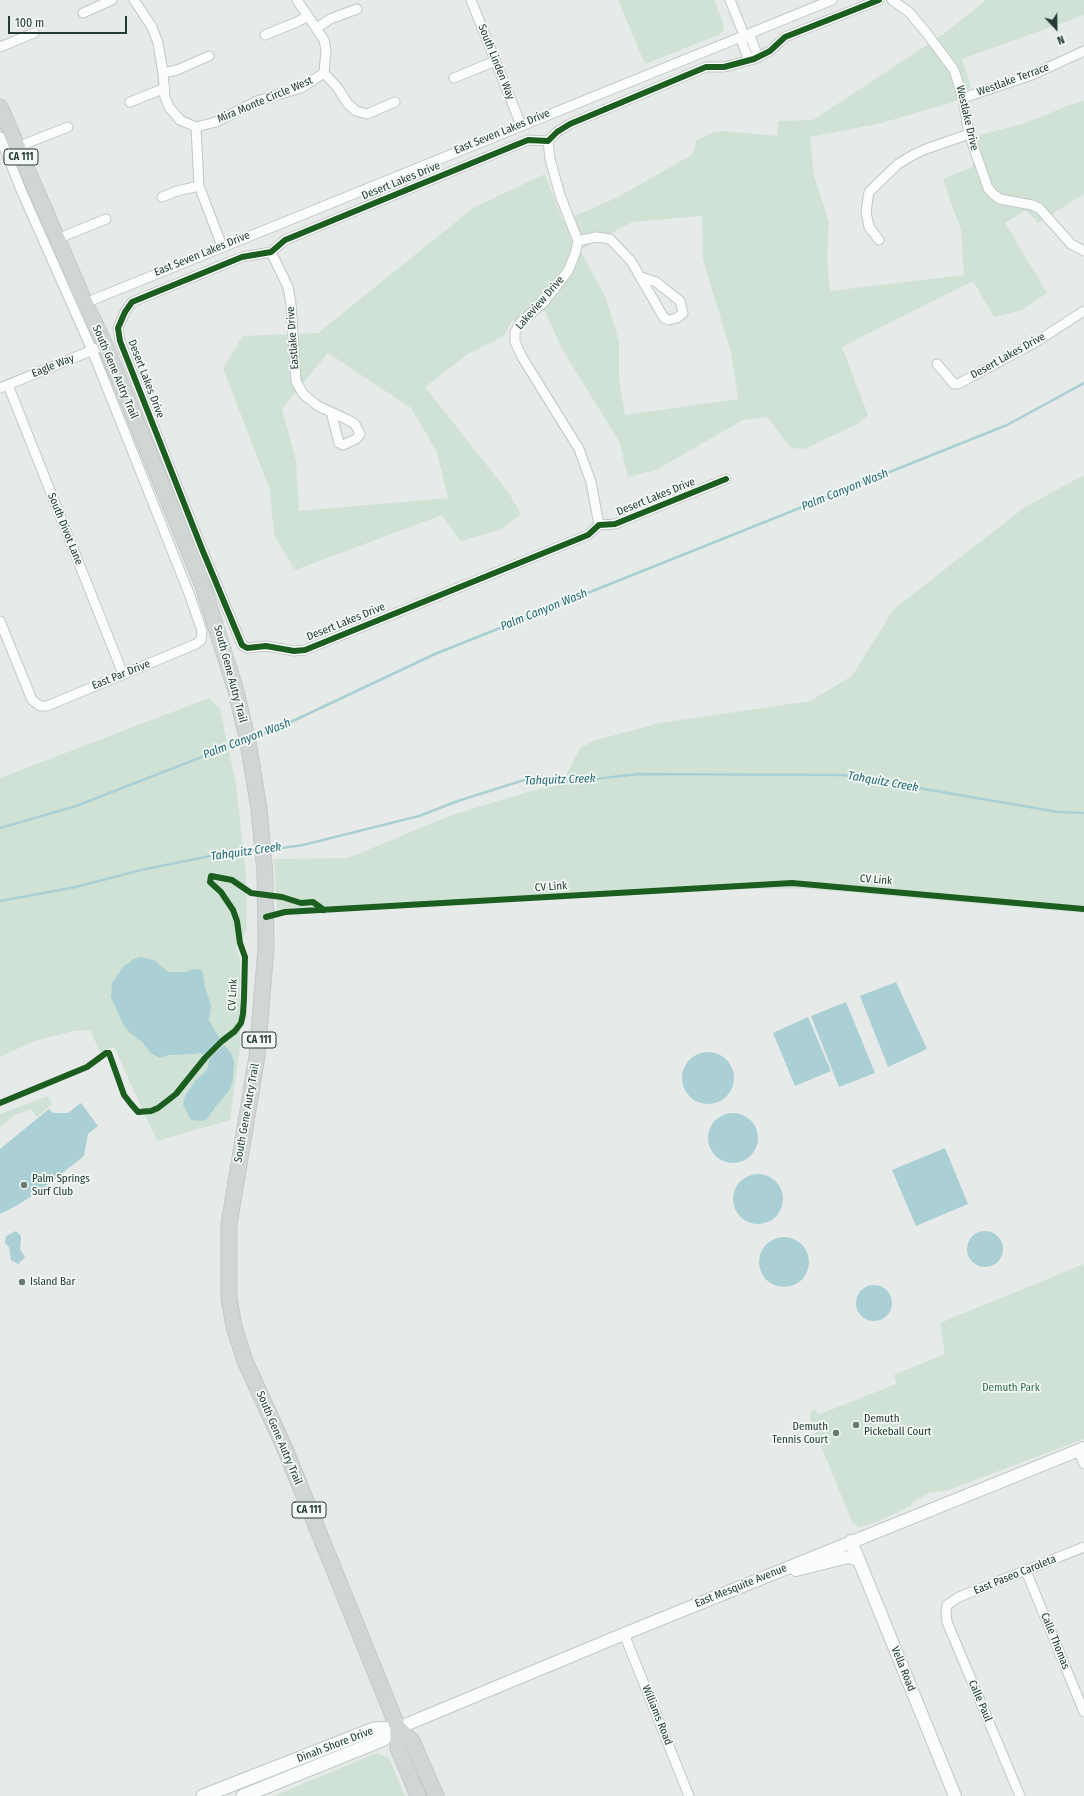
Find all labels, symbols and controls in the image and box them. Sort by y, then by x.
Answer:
scale bar [10,8,129,34]
north arrow [1036,8,1076,48]
text: 100 m [15,16,44,30]
street label: South Linden Way [475,22,517,102]
text: N [1055,32,1066,47]
street label: Westlake Terrace [975,61,1051,99]
street label: Mira Monte Circle West [215,74,315,126]
street label: Westlake Drive [953,84,981,152]
street label: East Seven Lakes Drive [452,107,552,157]
road number: CA 111 [4,149,38,165]
street label: Desert Lakes Drive [360,159,442,203]
street label: East Seven Lakes Drive [152,229,252,279]
street label: Lakeview Drive [513,273,567,333]
street label: Eastlake Drive [284,306,302,370]
street label: South Gene Autry Trail [89,323,141,421]
street label: Desert Lakes Drive [968,330,1048,382]
street label: Desert Lakes Drive [125,338,167,420]
street label: Eagle Way [30,352,76,380]
water label: Palm Canyon Wash [800,466,890,514]
street label: Desert Lakes Drive [615,475,697,519]
street label: South Divot Lane [45,491,85,567]
water label: Palm Canyon Wash [499,586,589,634]
street label: Desert Lakes Drive [305,600,387,644]
street label: South Gene Autry Trail [211,624,249,724]
street label: East Par Drive [90,657,152,693]
water label: Palm Canyon Wash [201,716,293,762]
water label: Tahquitz Creek [847,769,919,795]
water label: Tahquitz Creek [524,772,596,788]
water label: Tahquitz Creek [210,840,282,864]
street label: CV Link [859,872,893,888]
street label: CV Link [534,879,568,895]
street label: CV Link [226,979,240,1011]
road number: CA 111 [242,1032,276,1048]
street label: South Gene Autry Trail [232,1062,262,1164]
place label: Palm Springs Surf Club [32,1172,90,1198]
marker: Palm Springs Surf Club [19,1180,29,1190]
place label: Island Bar [30,1275,75,1289]
marker: Island Bar [17,1277,27,1287]
park label: Demuth Park [982,1381,1040,1395]
street label: South Gene Autry Trail [253,1389,305,1487]
place label: Demuth Pickeball Court [864,1412,931,1438]
place label: Demuth Tennis Court [772,1420,828,1446]
marker: Demuth Pickeball Court [851,1420,861,1430]
marker: Demuth Tennis Court [831,1428,841,1438]
road number: CA 111 [292,1502,326,1518]
street label: East Paseo Caroleta [972,1552,1058,1598]
street label: East Mesquite Avenue [693,1562,789,1610]
street label: Calle Thomas [1038,1611,1072,1671]
street label: Vella Road [888,1645,918,1693]
street label: Calle Paul [965,1678,995,1724]
street label: Williams Road [639,1683,675,1747]
street label: Dinah Shore Drive [295,1724,375,1766]

